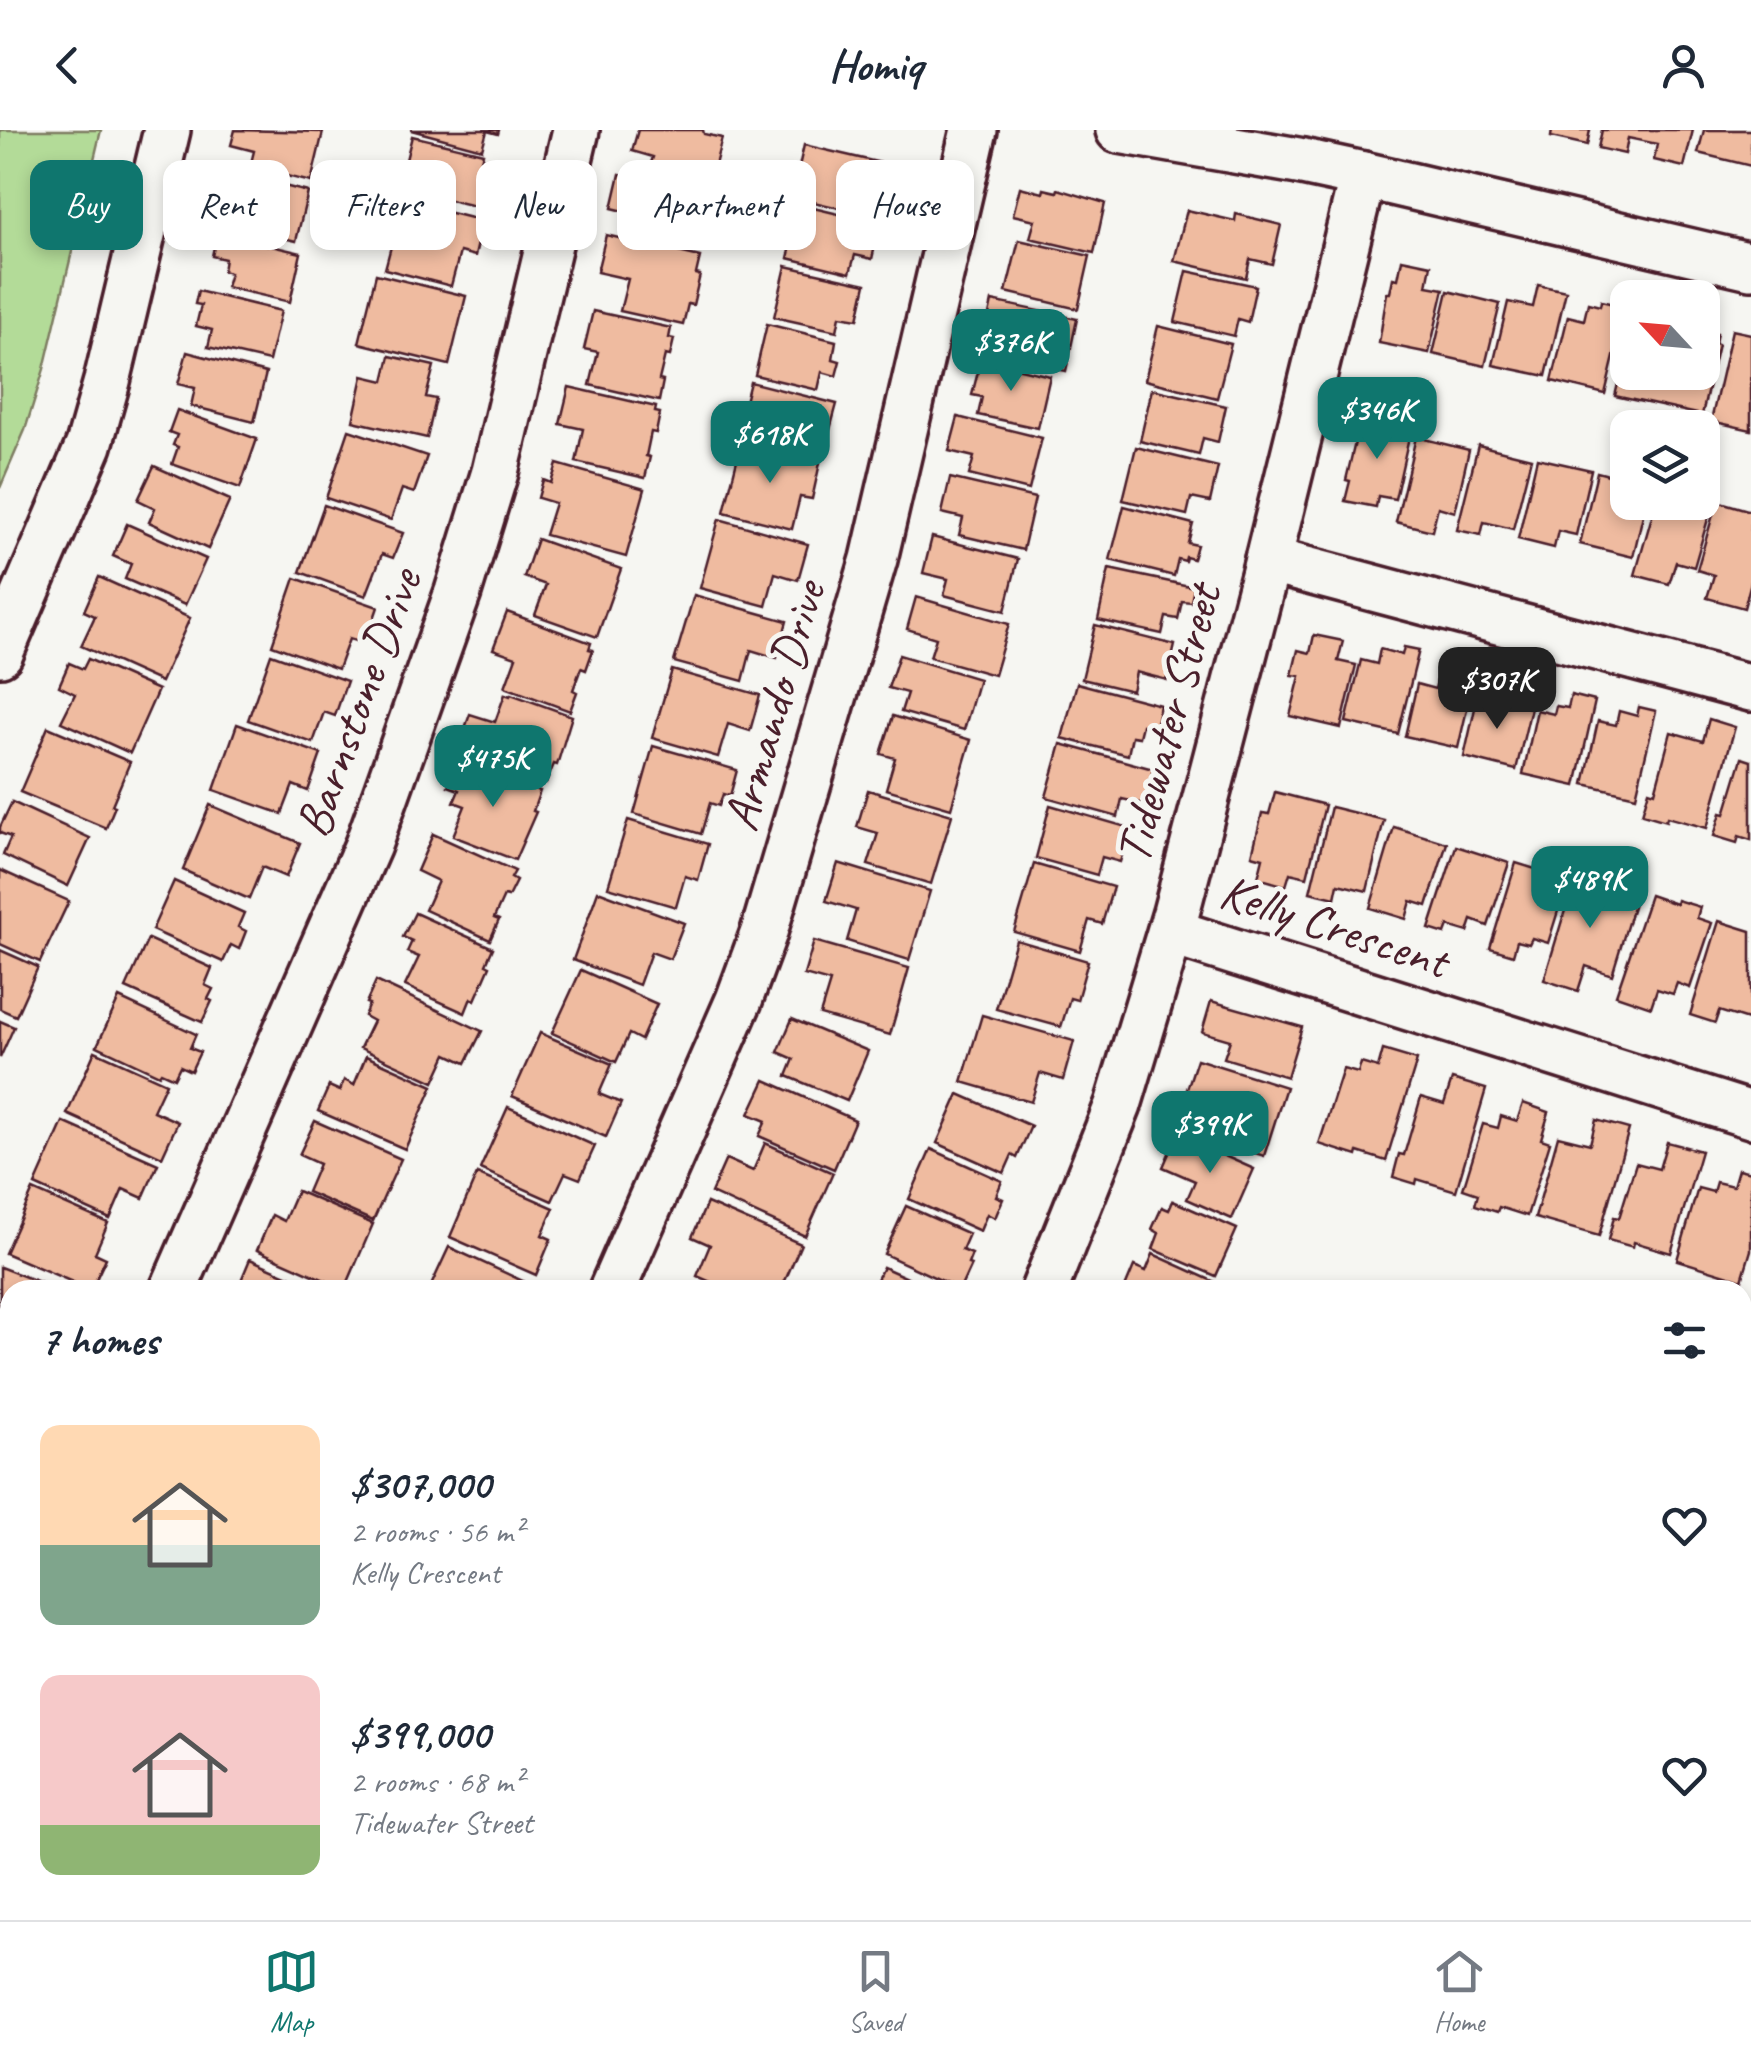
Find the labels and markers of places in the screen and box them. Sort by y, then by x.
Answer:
pin: $376K [941,309,1081,394]
pin: $346K [1307,377,1447,462]
pin: $618K [700,401,840,486]
pin: $307K [1427,647,1567,732]
pin: $475K [423,725,563,810]
pin: $489K [1520,846,1660,931]
pin: $399K [1140,1091,1280,1176]

